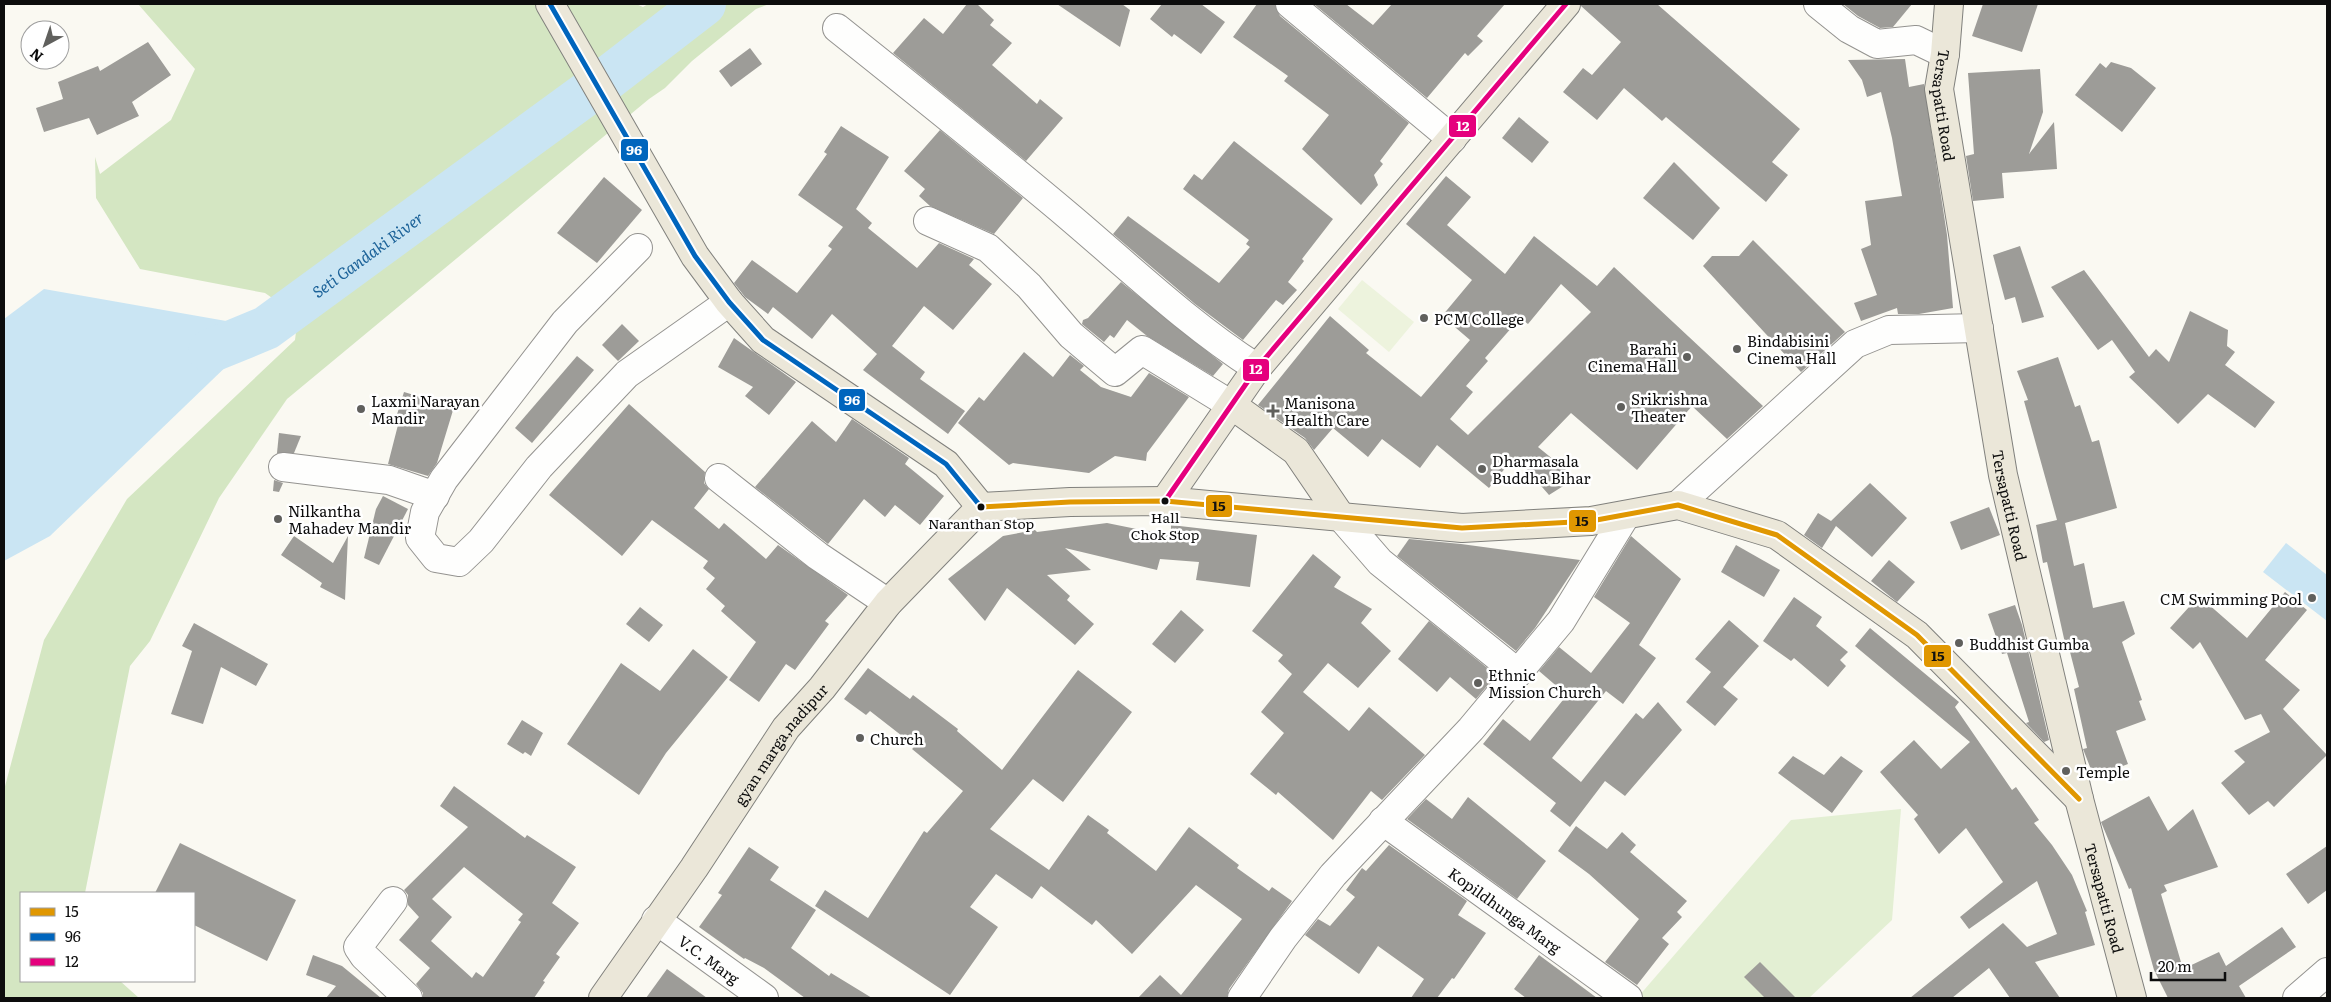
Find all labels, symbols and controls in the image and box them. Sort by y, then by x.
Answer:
north arrow [20,20,70,70]
text: N [25,44,47,67]
street label: Tersapatti Road [1928,47,1962,163]
line badge: 12 [1448,114,1477,138]
text: 12 [1456,115,1470,135]
line badge: 96 [620,138,649,162]
text: 96 [626,139,642,159]
water label: Seti Gandaki River [307,205,428,303]
place label: PCM College [1434,307,1524,330]
marker: PCM College [1418,312,1430,324]
place label: Bindabisini Cinema Hall [1747,329,1836,369]
place label: Barahi Cinema Hall [1588,337,1677,377]
marker: Bindabisini Cinema Hall [1731,343,1743,355]
marker: Barahi Cinema Hall [1681,351,1693,363]
line badge: 12 [1242,358,1270,382]
text: 12 [1249,358,1263,378]
place label: Srikrishna Theater [1631,387,1709,427]
line badge: 96 [838,388,866,412]
place label: Laxmi Narayan Mandir [371,389,480,429]
text: 96 [844,389,860,409]
place label: Manisona Health Care [1284,391,1369,431]
marker: Srikrishna Theater [1615,401,1627,413]
marker: Laxmi Narayan Mandir [355,403,367,415]
marker: Manisona Health Care [1266,404,1280,418]
street label: Tersapatti Road [1987,448,2034,563]
place label: Dharmasala Buddha Bihar [1492,449,1591,489]
marker: Dharmasala Buddha Bihar [1476,463,1488,475]
line badge: 15 [1205,494,1233,518]
text: 15 [1212,495,1226,515]
marker: Hall Chok Stop [1160,496,1170,506]
place label: Nilkantha Mahadev Mandir [288,499,411,539]
marker: Naranthan Stop [976,502,986,512]
place label: Hall Chok Stop [1131,507,1199,544]
line badge: 15 [1568,509,1597,533]
text: 15 [1575,510,1589,530]
marker: Nilkantha Mahadev Mandir [272,513,284,525]
place label: Naranthan Stop [928,513,1034,533]
place label: CM Swimming Pool [2160,587,2302,610]
marker: CM Swimming Pool [2306,592,2318,604]
place label: Buddhist Gumba [1969,632,2090,655]
marker: Buddhist Gumba [1953,637,1965,649]
line badge: 15 [1923,644,1952,668]
text: 15 [1931,645,1945,665]
place label: Ethnic Mission Church [1488,663,1602,703]
marker: Ethnic Mission Church [1472,677,1484,689]
street label: gyan marga,nadipur [727,678,833,809]
place label: Church [870,727,924,750]
marker: Church [854,732,866,744]
place label: Temple [2076,760,2130,783]
marker: Temple [2060,765,2072,777]
street label: Tersapatti Road [2080,840,2131,955]
street label: Kopildhunga Marg [1444,861,1567,959]
legend [20,892,195,982]
text: 15 [65,899,79,922]
text: 96 [65,924,81,947]
street label: V.C. Marg [674,929,745,989]
text: 12 [65,949,79,972]
scale bar [2151,950,2225,982]
text: 20 m [2158,954,2192,977]

